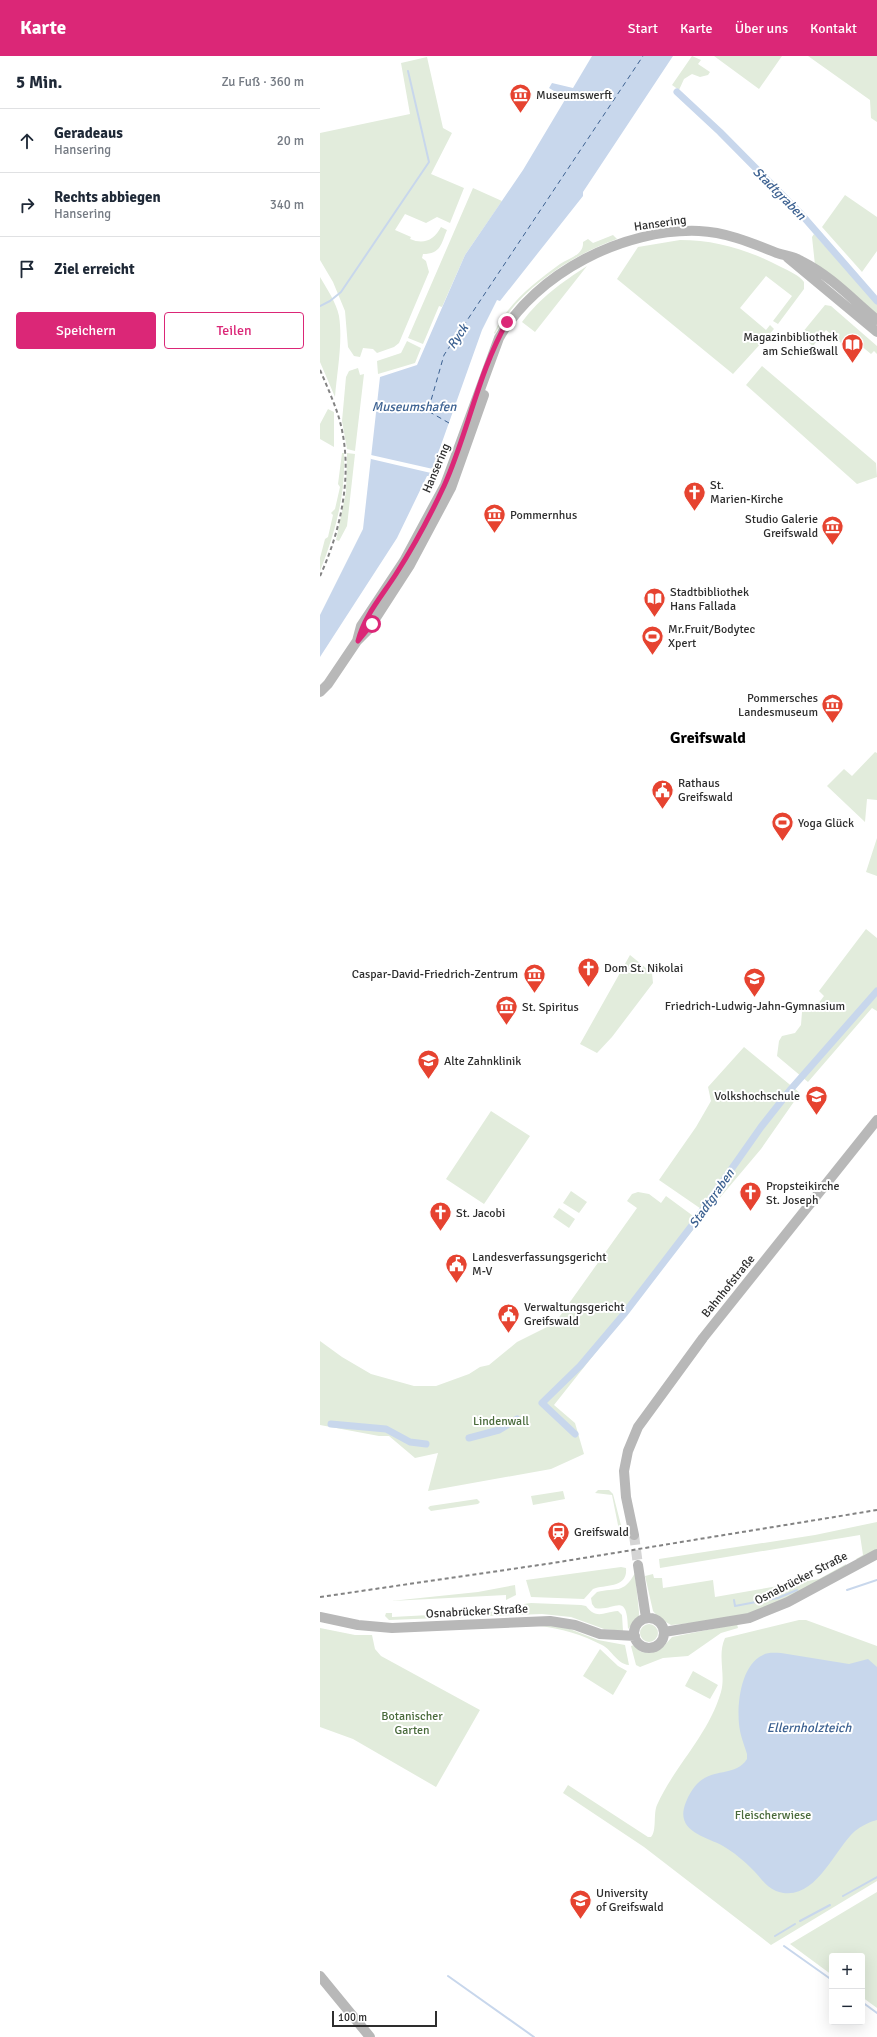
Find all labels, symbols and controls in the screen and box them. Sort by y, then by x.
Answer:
text: Karte [20,16,66,40]
text: Start [628,20,658,37]
text: Karte [680,20,713,37]
text: Über uns [735,20,788,37]
text: Kontakt [810,20,857,37]
text: 5 Min. [16,72,62,93]
text: Zu Fuß · 360 m [221,74,304,90]
museum icon: Museumswerft [507,82,533,115]
place label: Museumswerft [536,88,612,103]
text: Geradeaus [54,124,123,142]
icon: ahead [16,130,38,152]
text: 20 m [277,133,304,149]
text: Hansering [54,142,111,158]
water label: Stadtgraben [749,164,810,224]
text: Rechts abbiegen [54,188,161,206]
icon: right [16,194,38,216]
text: 340 m [270,197,304,213]
text: Hansering [54,206,111,222]
street label: Hansering [633,212,687,235]
icon: arrive [16,258,38,280]
text: Ziel erreicht [54,260,135,278]
button: Speichern [16,312,156,349]
button: Teilen [164,312,304,349]
route end [498,313,516,331]
water label: Ryck [444,320,473,352]
place label: Magazinbibliothek am Schießwall [743,330,838,359]
library icon: Magazinbibliothek am Schießwall [840,331,866,364]
water label: Museumshafen [372,399,457,415]
street label: Hansering [419,441,454,495]
place label: St. Marien-Kirche [710,478,783,507]
church icon: St. Marien-Kirche [682,479,708,512]
museum icon: Pommernhus [482,502,508,535]
place label: Pommernhus [510,508,577,523]
place label: Studio Galerie Greifswald [745,512,818,541]
museum icon: Studio Galerie Greifswald [820,513,846,546]
place label: Stadtbibliothek Hans Fallada [670,585,749,614]
library icon: Stadtbibliothek Hans Fallada [642,586,668,619]
route start [363,615,381,633]
place label: Mr.Fruit/Bodytec Xpert [668,622,756,651]
sports icon: Mr.Fruit/Bodytec Xpert [639,623,665,656]
place label: Pommersches Landesmuseum [738,691,818,720]
museum icon: Pommersches Landesmuseum [820,692,846,725]
district label: Greifswald [670,728,746,748]
place label: Rathaus Greifswald [678,776,733,805]
public building icon: Rathaus Greifswald [650,777,676,810]
sports icon: Yoga Glück [769,810,795,843]
place label: Yoga Glück [798,816,854,831]
church icon: Dom St. Nikolai [576,955,602,988]
museum icon: Caspar-David-Friedrich-Zentrum [521,961,547,994]
place label: Dom St. Nikolai [604,961,683,976]
school or university icon: Friedrich-Ludwig-Jahn-Gymnasium [742,966,768,999]
place label: Caspar-David-Friedrich-Zentrum [352,967,518,982]
museum icon: St. Spiritus [493,994,519,1027]
place label: Friedrich-Ludwig-Jahn-Gymnasium [665,999,845,1014]
place label: St. Spiritus [522,1000,579,1015]
school or university icon: Alte Zahnklinik [415,1048,441,1081]
place label: Alte Zahnklinik [444,1054,521,1069]
school or university icon: Volkshochschule [803,1083,829,1116]
place label: Volkshochschule [714,1089,800,1104]
water label: Stadtgraben [686,1165,738,1231]
place label: Propsteikirche St. Joseph [766,1179,840,1208]
church icon: Propsteikirche St. Joseph [738,1180,764,1213]
church icon: St. Jacobi [428,1200,454,1233]
place label: St. Jacobi [456,1206,505,1221]
place label: Landesverfassungsgericht M-V [472,1250,606,1279]
public building icon: Landesverfassungsgericht M-V [443,1251,469,1284]
street label: Bahnhofstraße [698,1252,758,1321]
place label: Verwaltungsgericht Greifswald [524,1300,624,1329]
public building icon: Verwaltungsgericht Greifswald [495,1301,521,1334]
park label: Lindenwall [473,1414,530,1429]
station icon: Greifswald [545,1519,571,1552]
place label: Greifswald [574,1525,629,1540]
street label: Osnabrücker Straße [752,1549,850,1608]
street label: Osnabrücker Straße [426,1601,529,1622]
park label: Botanischer Garten [381,1709,443,1738]
water label: Ellernholzteich [767,1720,852,1736]
park label: Fleischerwiese [735,1808,811,1823]
place label: University of Greifswald [596,1886,664,1915]
school or university icon: University of Greifswald [568,1887,594,1920]
map controls [829,1953,865,2025]
button: + [829,1953,865,1989]
button: − [829,1989,865,2025]
scale bar [332,2009,437,2028]
text: 100 m [338,2011,367,2024]

